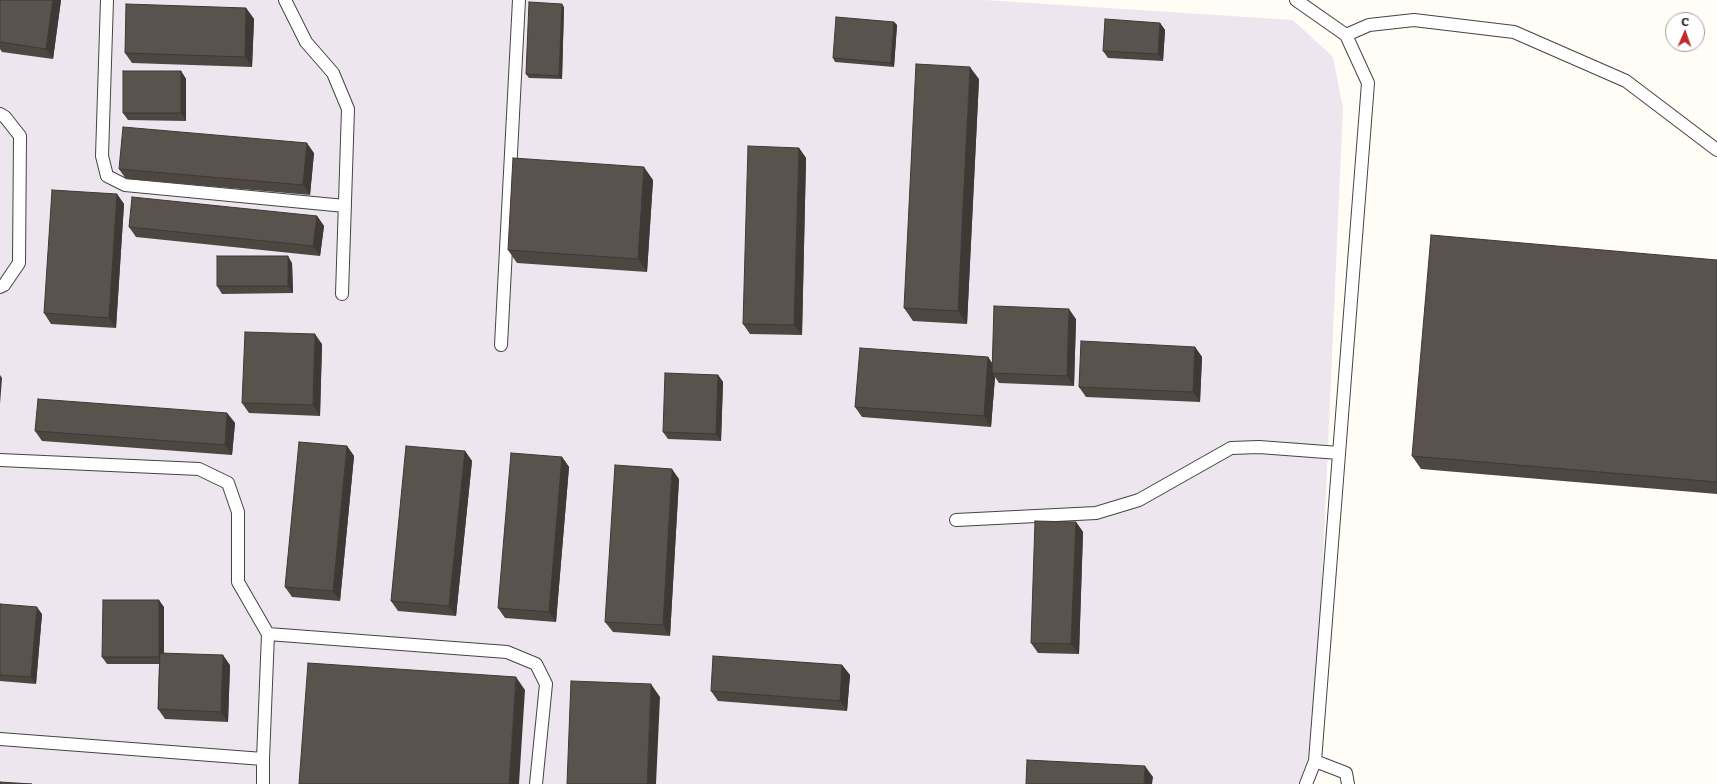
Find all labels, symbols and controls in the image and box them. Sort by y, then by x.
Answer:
north arrow [1665,12,1705,52]
text: С [1681,13,1690,29]

